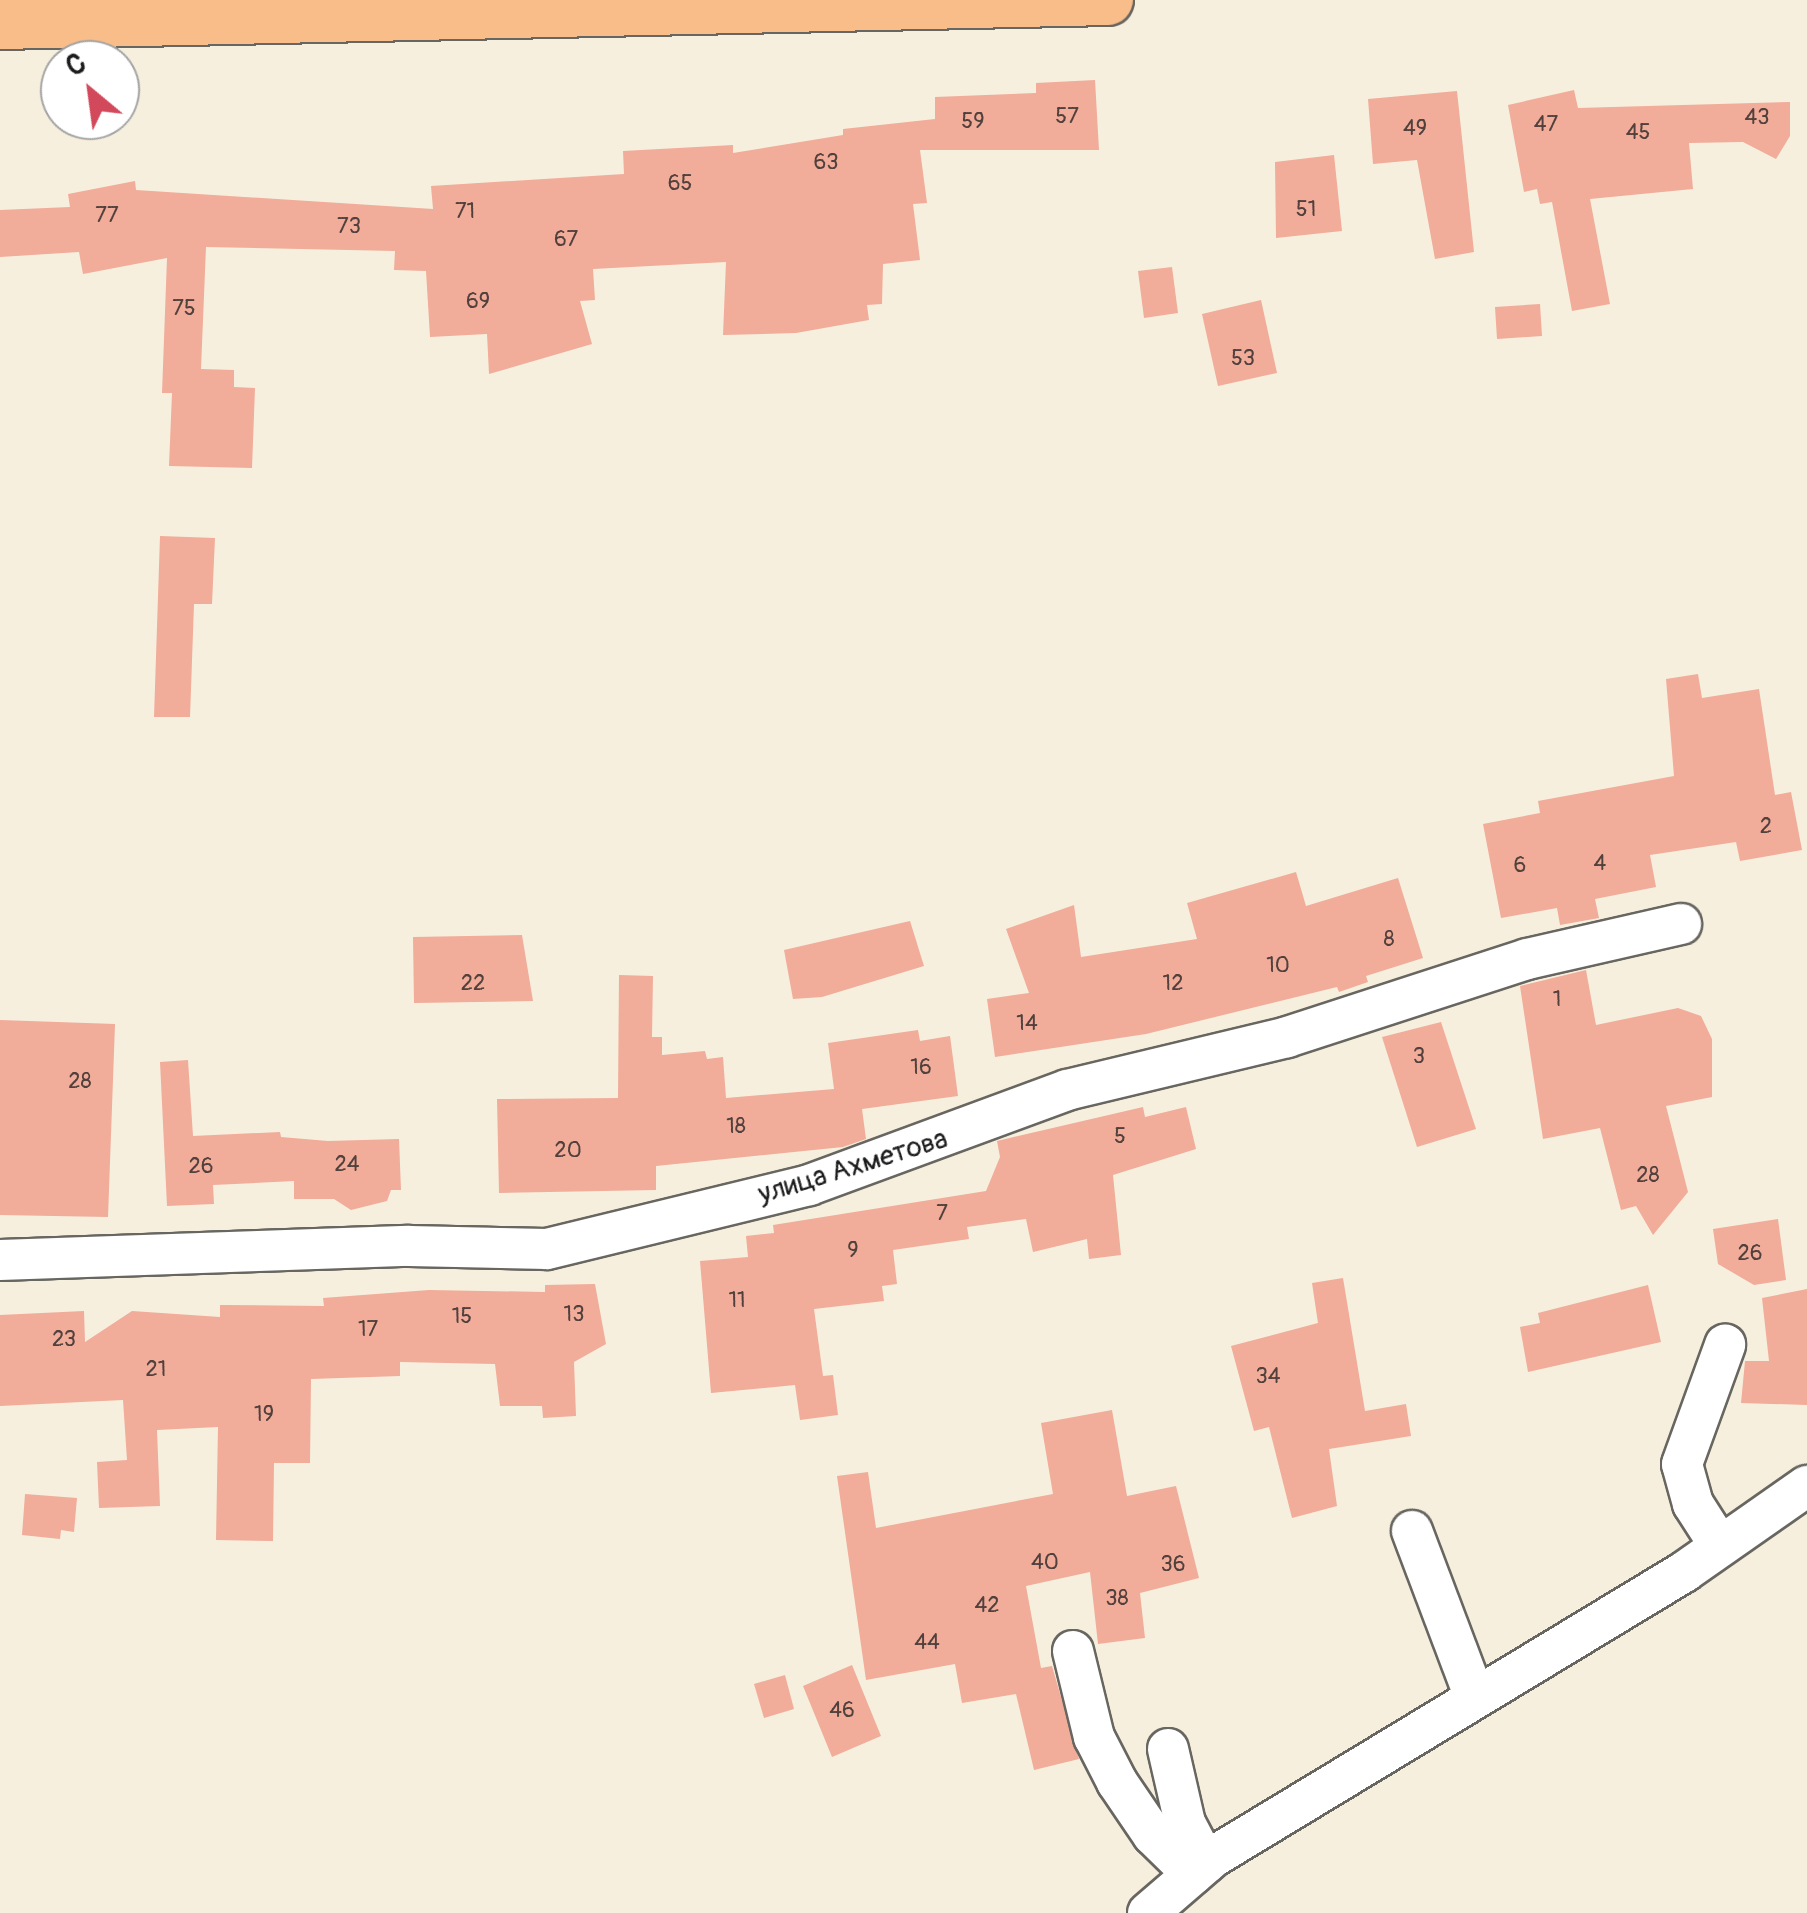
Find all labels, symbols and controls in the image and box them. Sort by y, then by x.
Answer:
north arrow [40,40,140,140]
text: С [60,46,92,85]
house number: 57 [1055,104,1079,130]
house number: 43 [1744,105,1770,131]
house number: 59 [961,109,985,135]
house number: 47 [1534,112,1558,138]
house number: 49 [1403,116,1427,142]
house number: 45 [1626,120,1650,146]
house number: 63 [813,150,839,176]
house number: 65 [668,171,692,197]
house number: 51 [1296,197,1316,223]
house number: 71 [455,199,475,225]
house number: 77 [95,203,119,229]
house number: 73 [337,214,361,240]
house number: 67 [554,227,578,253]
house number: 69 [466,289,490,315]
house number: 75 [172,296,196,322]
house number: 53 [1231,346,1255,372]
house number: 2 [1760,814,1772,840]
house number: 4 [1594,851,1606,877]
house number: 6 [1514,853,1526,879]
house number: 8 [1383,927,1395,953]
house number: 10 [1266,953,1290,979]
house number: 22 [461,971,485,997]
house number: 12 [1163,971,1183,997]
house number: 1 [1553,987,1561,1013]
house number: 14 [1016,1011,1038,1037]
house number: 3 [1413,1044,1425,1070]
house number: 16 [910,1055,932,1081]
house number: 28 [68,1069,92,1095]
house number: 18 [726,1114,746,1140]
street label: улица Ахметова [754,1122,952,1212]
house number: 5 [1114,1124,1126,1150]
house number: 20 [554,1138,582,1164]
house number: 24 [334,1152,360,1178]
house number: 26 [188,1154,214,1180]
house number: 28 [1636,1163,1660,1189]
house number: 7 [936,1201,948,1227]
house number: 9 [847,1238,859,1264]
house number: 26 [1737,1241,1763,1267]
house number: 11 [728,1288,746,1314]
house number: 13 [564,1302,584,1328]
house number: 15 [452,1304,472,1330]
house number: 17 [358,1317,378,1343]
house number: 23 [52,1327,76,1353]
house number: 21 [146,1357,166,1383]
house number: 34 [1255,1364,1281,1390]
house number: 19 [254,1402,274,1428]
house number: 40 [1031,1550,1059,1576]
house number: 36 [1160,1552,1186,1578]
house number: 38 [1105,1586,1129,1612]
house number: 42 [974,1593,1000,1619]
house number: 44 [914,1630,940,1656]
house number: 46 [829,1698,855,1724]

